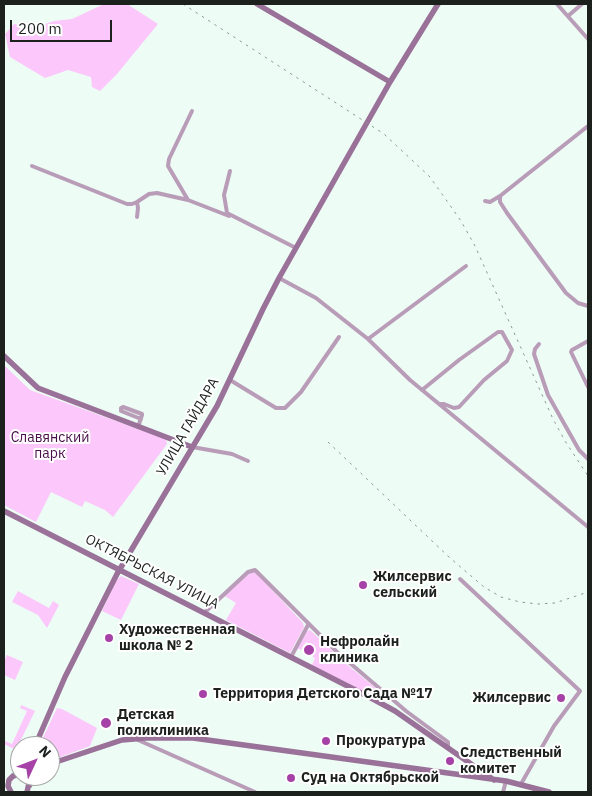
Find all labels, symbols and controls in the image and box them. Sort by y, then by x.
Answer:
scale bar [12,10,115,42]
text: 200 m [18,19,62,38]
street label: УЛИЦА ГАЙДАРА [153,375,223,479]
park label: Славянский парк [11,430,89,462]
street label: ОКТЯБРЬСКАЯ УЛИЦА [82,531,222,613]
place label: Жилсервис сельский [373,569,452,602]
marker: Жилсервис сельский [357,579,369,591]
place label: Художественная школа № 2 [119,622,235,654]
marker: Художественная школа № 2 [103,632,115,644]
place label: Нефролайн клиника [320,634,399,666]
marker: Нефролайн клиника [302,643,316,657]
place label: Территория Детского Сада №17 [213,686,433,702]
marker: Территория Детского Сада №17 [197,688,209,700]
place label: Жилсервис [472,690,551,706]
marker: Жилсервис [555,692,567,704]
place label: Детская поликлиника [117,707,209,740]
marker: Детская поликлиника [99,716,113,730]
place label: Прокуратура [336,733,425,749]
marker: Прокуратура [320,735,332,747]
north arrow [10,736,60,786]
text: N [35,742,55,761]
place label: Следственный комитет [460,745,562,778]
marker: Следственный комитет [444,755,456,767]
place label: Суд на Октябрьской [301,770,439,786]
marker: Суд на Октябрьской [285,772,297,784]

